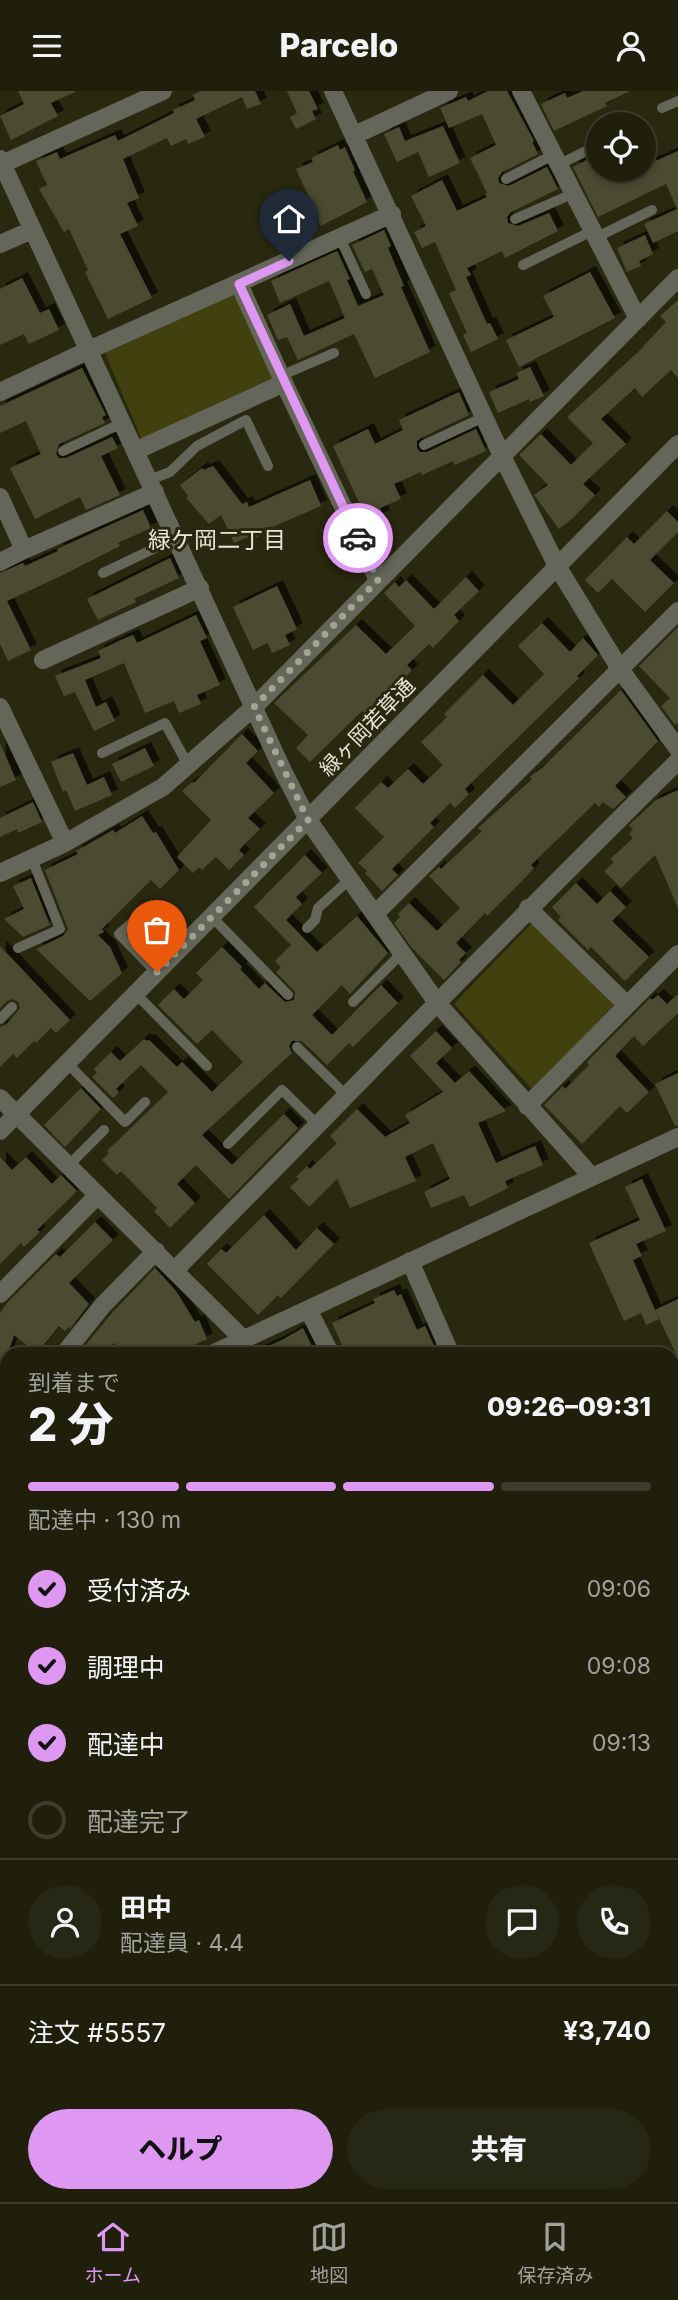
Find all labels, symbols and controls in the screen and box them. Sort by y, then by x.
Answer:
text: Parcelo [280,26,398,65]
icon: menu [28,27,66,65]
icon: person [612,27,650,65]
map controls [586,112,656,182]
button: locate [586,112,656,182]
pin [259,189,319,261]
icon: home [270,200,308,238]
courier [323,503,393,573]
icon: car [339,519,377,557]
district label: 緑ケ岡二丁目 [148,526,286,554]
street label: 緑ヶ岡若草通 [314,673,420,781]
pin [127,900,187,972]
icon: bag [138,911,176,949]
text: 到着まで [28,1369,120,1397]
text: 09:26–09:31 [487,1391,651,1422]
text: 2 分 [28,1396,113,1452]
text: 配達中 · 130 m [28,1506,181,1534]
icon: check [28,1570,66,1608]
text: 受付済み [87,1575,191,1606]
text: 09:06 [587,1575,651,1603]
icon: check [28,1647,66,1685]
text: 調理中 [87,1652,165,1683]
text: 09:08 [587,1652,651,1680]
icon: check [28,1724,66,1762]
text: 配達中 [87,1729,165,1760]
text: 09:13 [592,1729,651,1757]
text: 配達完了 [87,1806,191,1837]
button: person [28,1885,102,1959]
button: chat [485,1885,559,1959]
button: phone [577,1885,651,1959]
text: 田中 [120,1892,172,1923]
text: 配達員 · 4.4 [120,1929,244,1957]
text: ¥3,740 [563,2015,651,2046]
text: 注文 #5557 [28,2017,166,2048]
button: ヘルプ [28,2109,333,2189]
button: 共有 [347,2109,651,2189]
tab: ホーム [85,2218,141,2287]
tab: 地図 [310,2218,348,2287]
tab: 保存済み [517,2218,593,2287]

